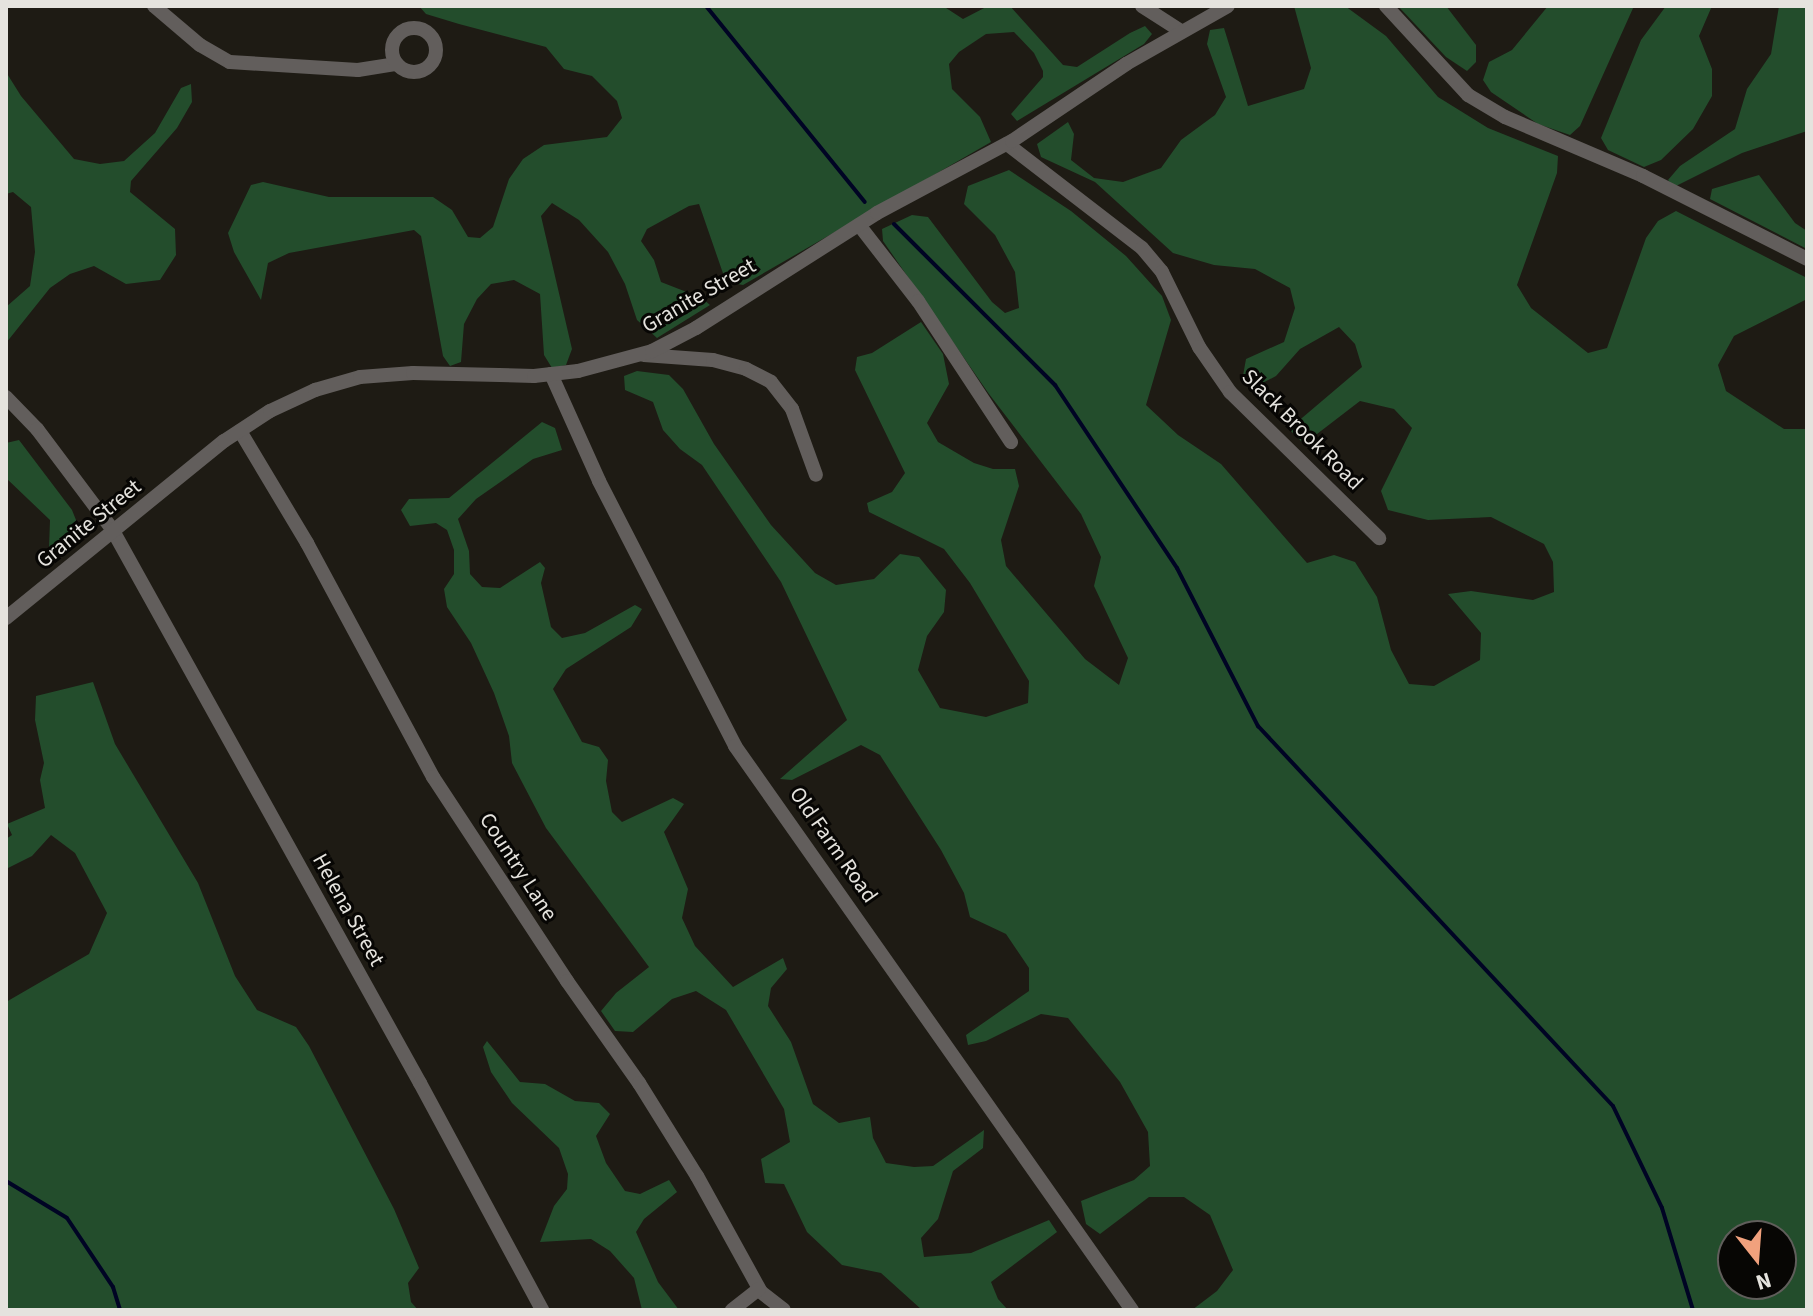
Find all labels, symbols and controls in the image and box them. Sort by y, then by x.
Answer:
street label: Granite Street [638,253,760,339]
street label: Slack Brook Road [1236,364,1368,496]
street label: Granite Street [31,474,147,574]
street label: Old Farm Road [783,782,883,908]
street label: Country Lane [473,808,563,926]
street label: Helena Street [306,849,390,971]
north arrow [1717,1220,1797,1300]
text: N [1752,1264,1775,1298]

